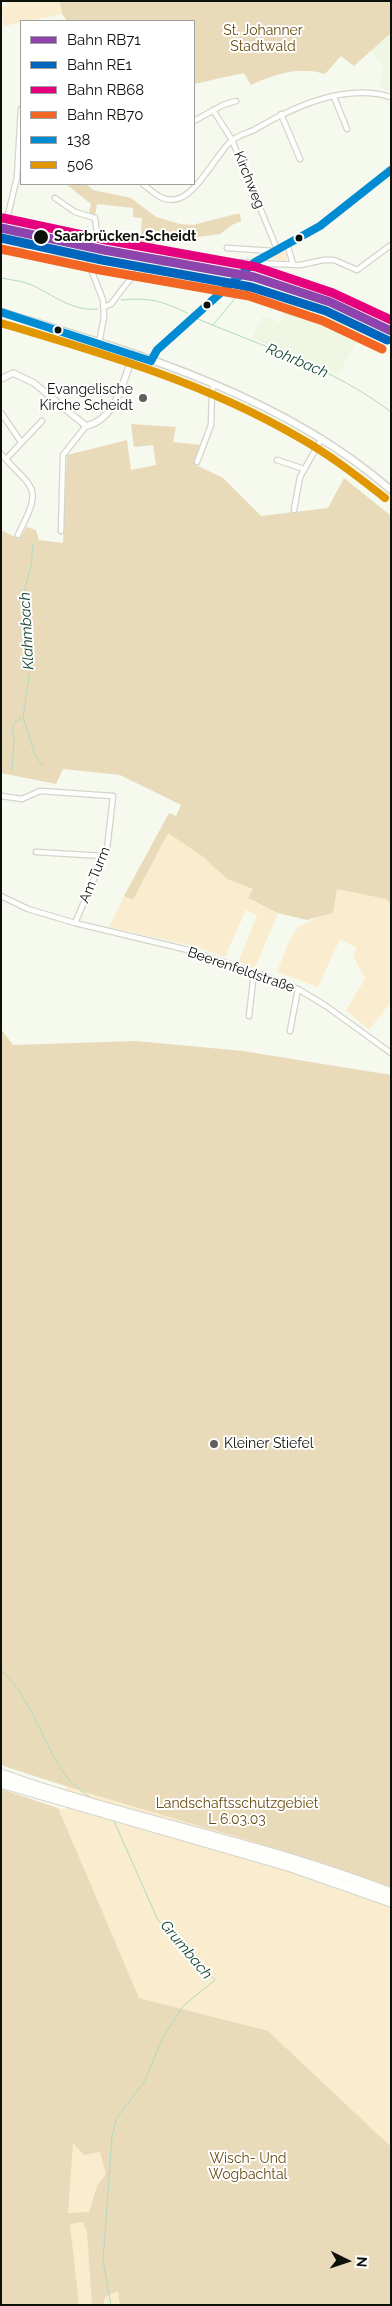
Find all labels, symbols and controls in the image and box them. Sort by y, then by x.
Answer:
legend [20,20,195,185]
park label: St. Johanner Stadtwald [223,23,303,56]
text: Bahn RB71 [67,31,141,49]
text: Bahn RE1 [67,56,132,74]
text: Bahn RB68 [67,81,144,99]
text: Bahn RB70 [67,106,143,124]
text: 138 [67,131,90,149]
street label: Kirchweg [230,149,268,211]
text: 506 [67,156,93,174]
marker: Saarbrücken-Scheidt [32,228,50,246]
place label: Saarbrücken-Scheidt [54,229,196,245]
unlabelled marker [294,233,304,243]
unlabelled marker [202,300,212,310]
unlabelled marker [53,325,63,335]
water label: Rohrbach [263,340,331,382]
place label: Evangelische Kirche Scheidt [40,382,133,414]
marker: Evangelische Kirche Scheidt [137,392,149,404]
water label: Klahmbach [16,592,38,670]
street label: Am Turm [76,844,114,906]
street label: Beerenfeldstraße [185,944,297,996]
place label: Kleiner Stiefel [224,1436,314,1452]
marker: Kleiner Stiefel [208,1438,220,1450]
park label: Landschaftsschutzgebiet L 6.03.03 [156,1796,318,1828]
water label: Grumbach [156,1917,216,1983]
park label: Wisch- Und Wogbachtal [209,2151,287,2184]
north arrow [322,2236,372,2286]
text: N [354,2256,370,2268]

